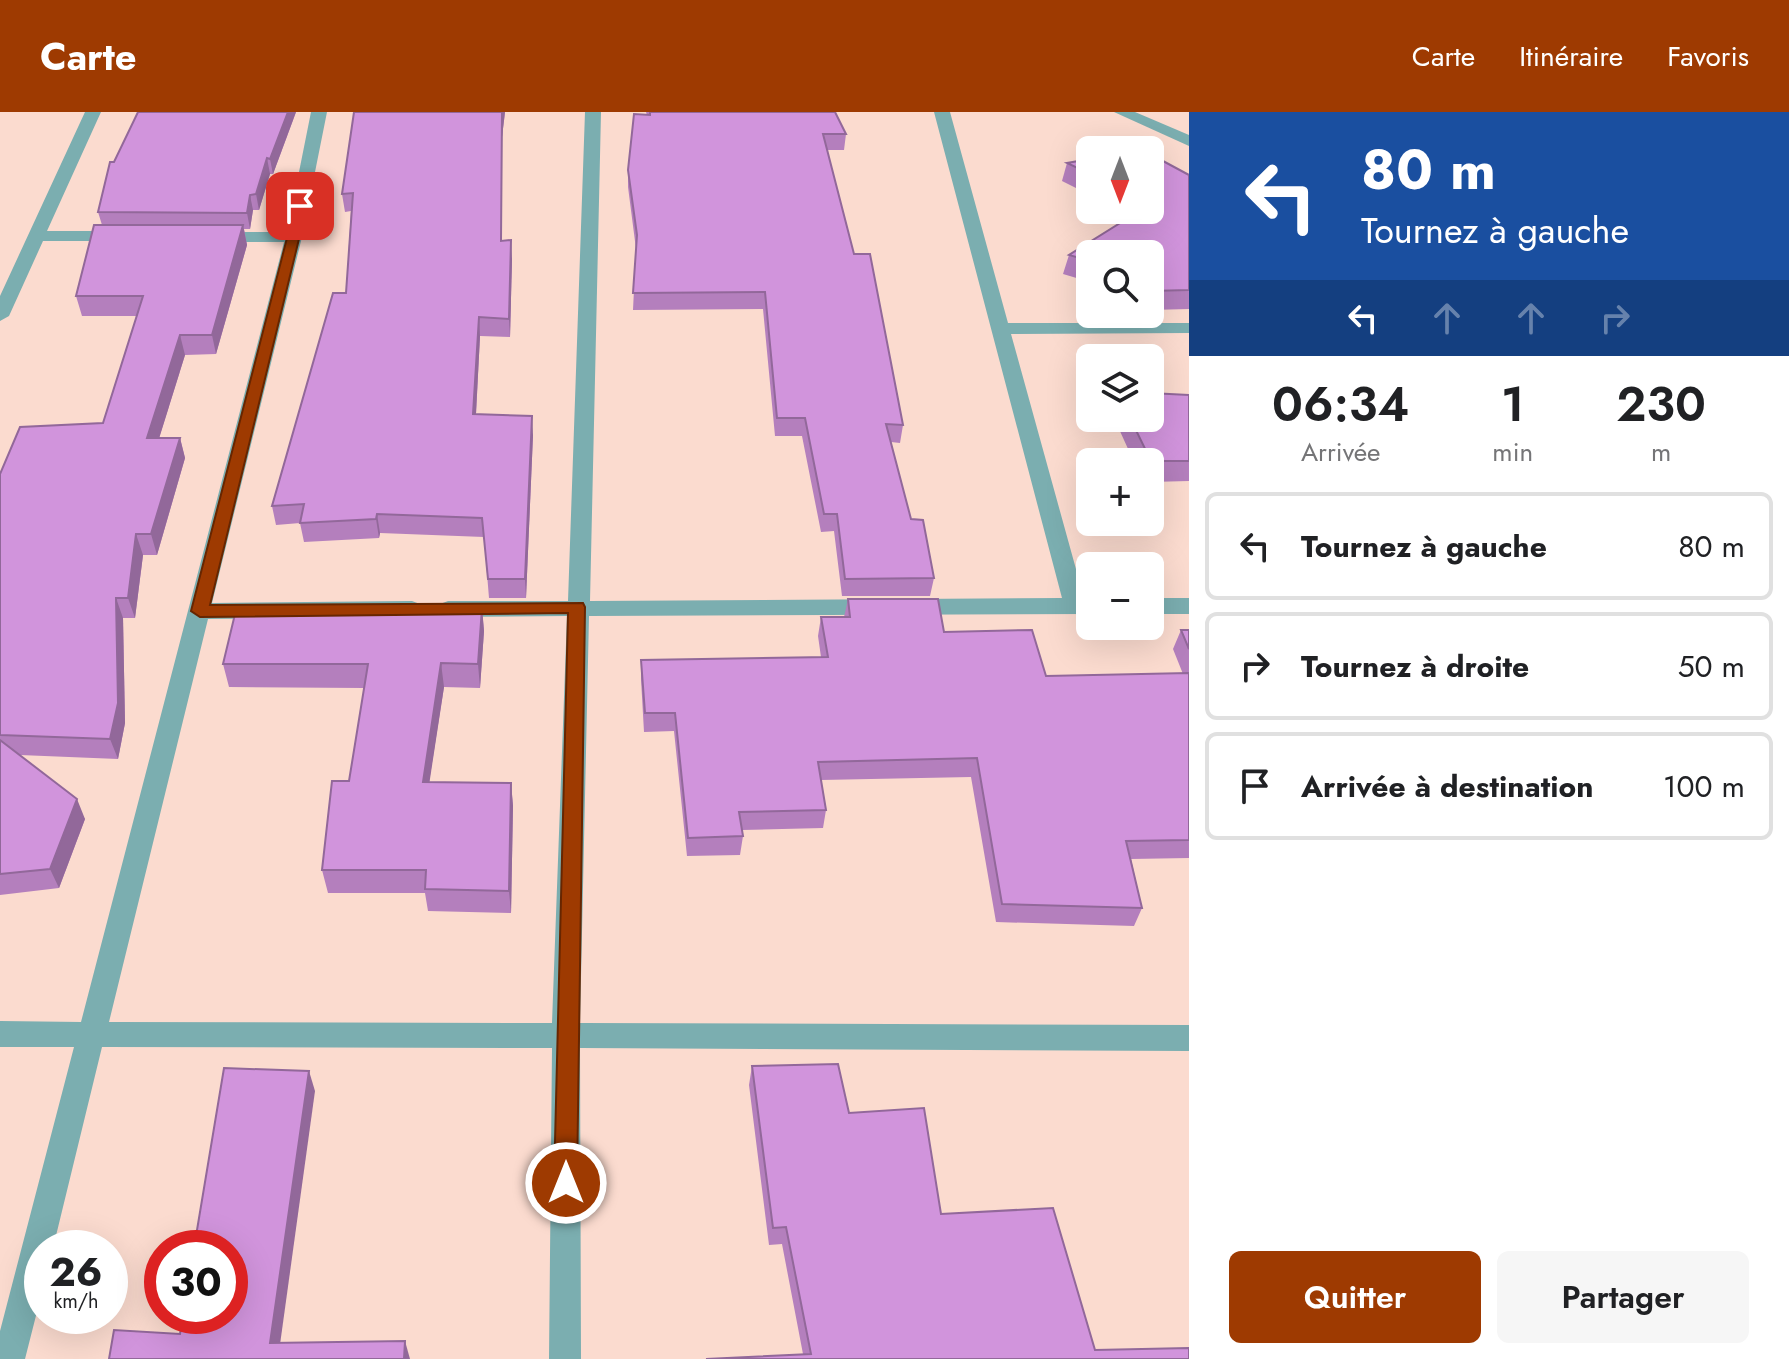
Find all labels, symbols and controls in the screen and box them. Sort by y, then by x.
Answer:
text: Carte [40,29,137,84]
text: Carte [1412,36,1475,77]
text: Itinéraire [1519,36,1623,77]
text: Favoris [1667,36,1749,77]
text: 80 m [1361,129,1496,210]
north arrow [1076,136,1164,224]
map controls [1076,136,1164,640]
icon: left [1229,144,1333,248]
pin [266,172,334,240]
icon: arrive [278,184,322,228]
text: Tournez à gauche [1361,204,1629,256]
button: search [1076,240,1164,328]
icon: left [1341,296,1385,340]
icon: ahead [1425,296,1469,340]
icon: ahead [1509,296,1553,340]
icon: right [1593,296,1637,340]
button: layers [1076,344,1164,432]
text: 06:34 [1272,370,1409,439]
text: 1 [1501,370,1525,439]
text: 230 [1616,370,1706,439]
text: Arrivée [1301,433,1380,471]
text: min [1492,433,1533,471]
text: m [1651,433,1671,471]
button: + [1076,448,1164,536]
icon: left [1233,524,1277,568]
text: Tournez à gauche [1301,525,1547,568]
text: 80 m [1678,525,1745,568]
button: − [1076,552,1164,640]
icon: right [1233,644,1277,688]
text: Tournez à droite [1301,645,1529,688]
text: 50 m [1678,645,1745,688]
icon: arrive [1233,764,1277,808]
text: Arrivée à destination [1301,765,1593,808]
text: 100 m [1663,765,1745,808]
position arrow [524,1141,608,1225]
speed limit sign: 30 [144,1230,248,1334]
text: 26 [50,1243,103,1301]
button: Quitter [1229,1251,1481,1343]
button: Partager [1497,1251,1749,1343]
text: km/h [53,1287,99,1316]

